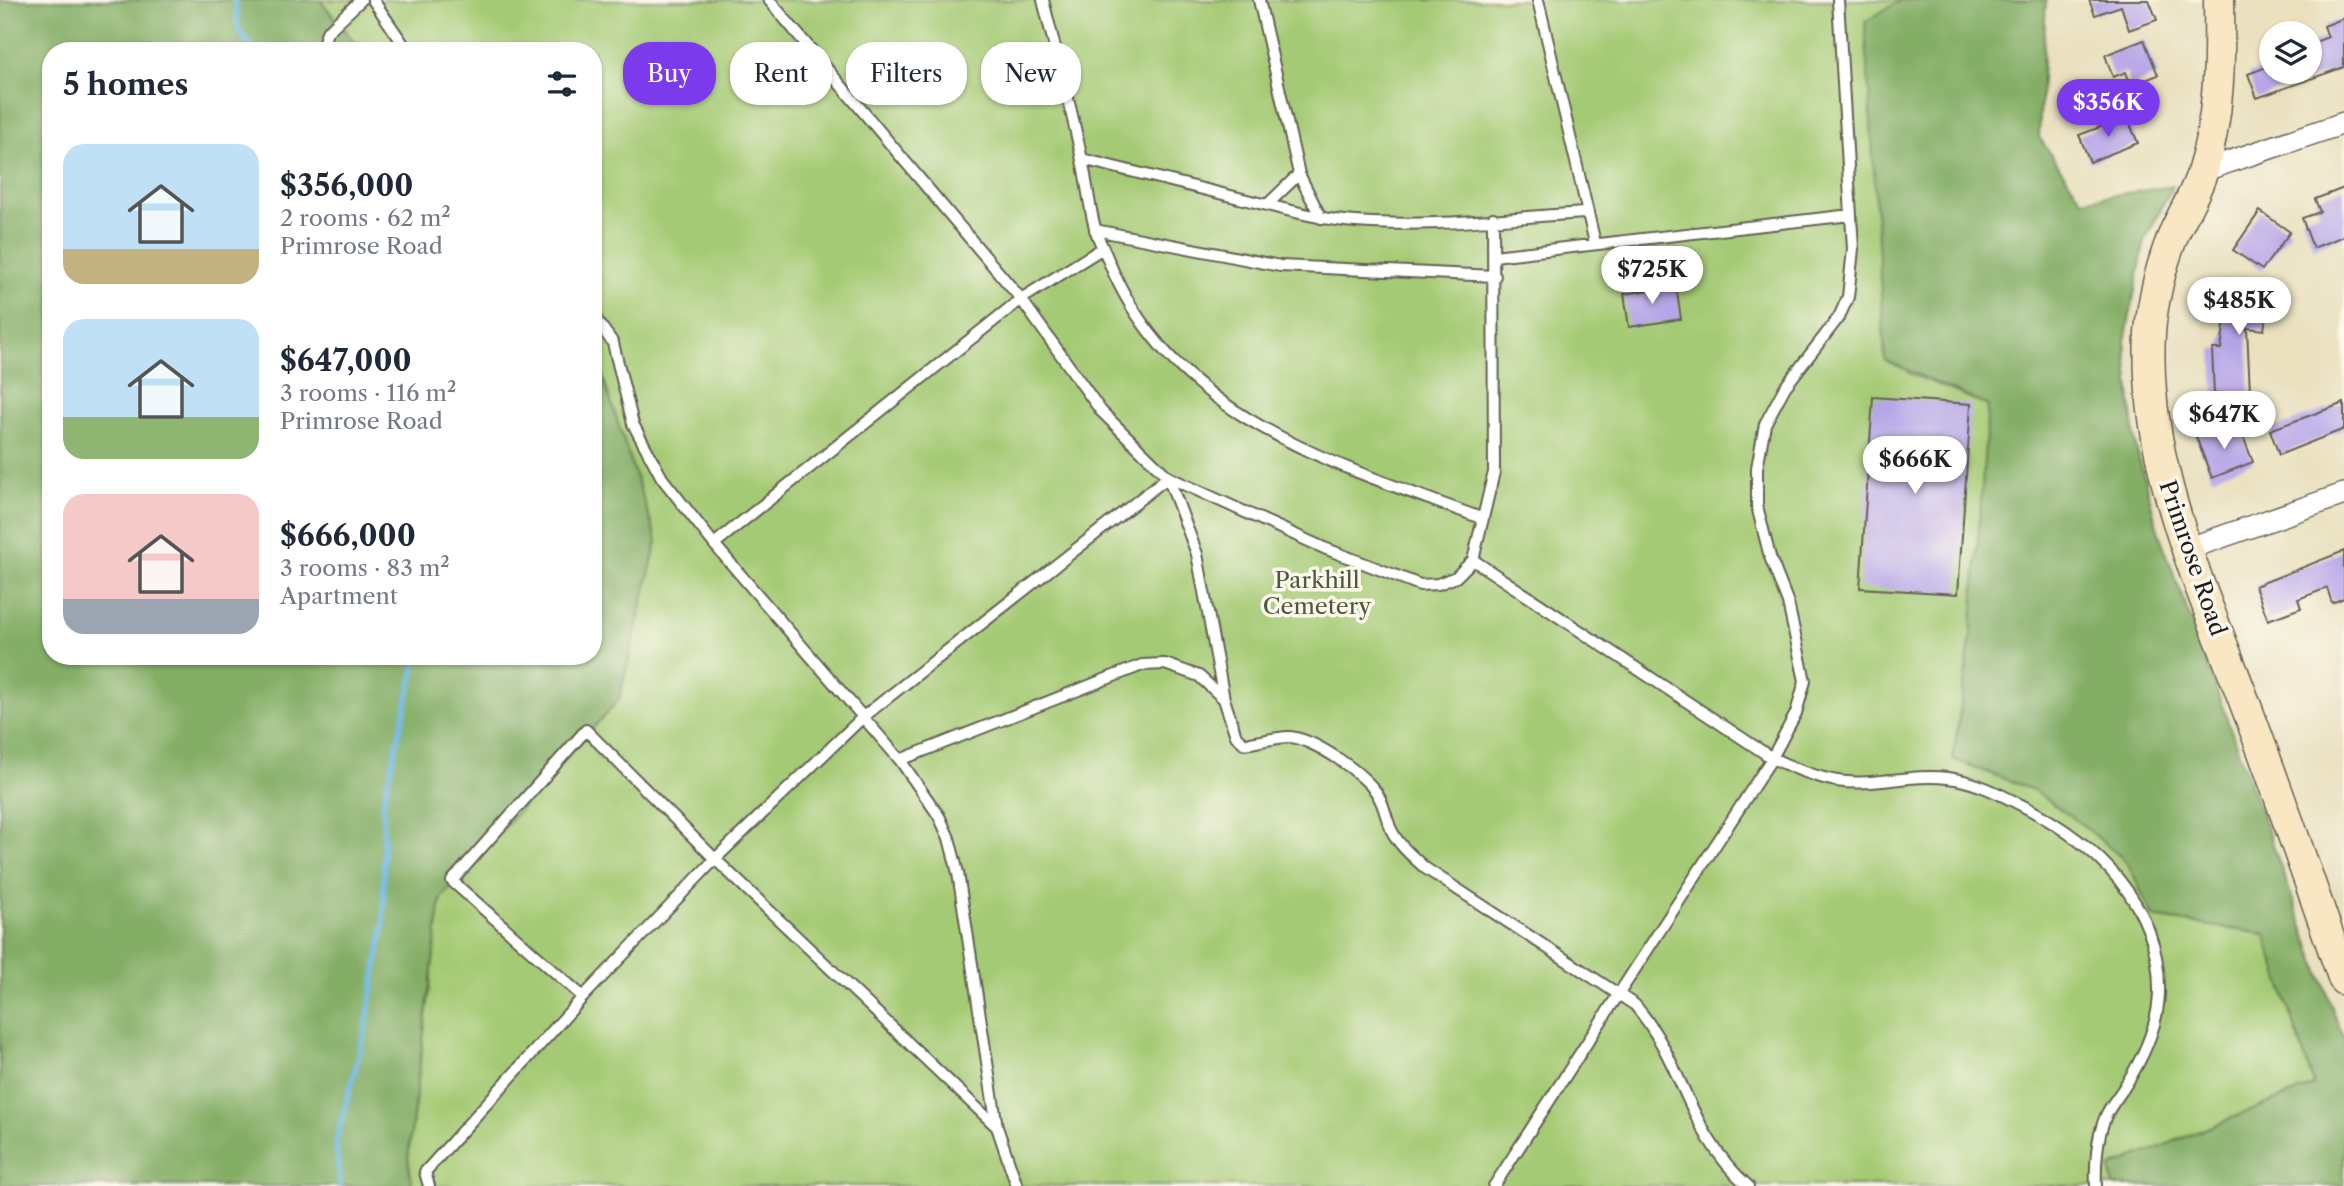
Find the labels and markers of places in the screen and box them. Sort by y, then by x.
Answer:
pin: $356K [2059,80,2157,139]
pin: $725K [1603,246,1701,306]
pin: $485K [2190,278,2288,337]
pin: $647K [2175,392,2273,451]
pin: $666K [1866,436,1964,496]

